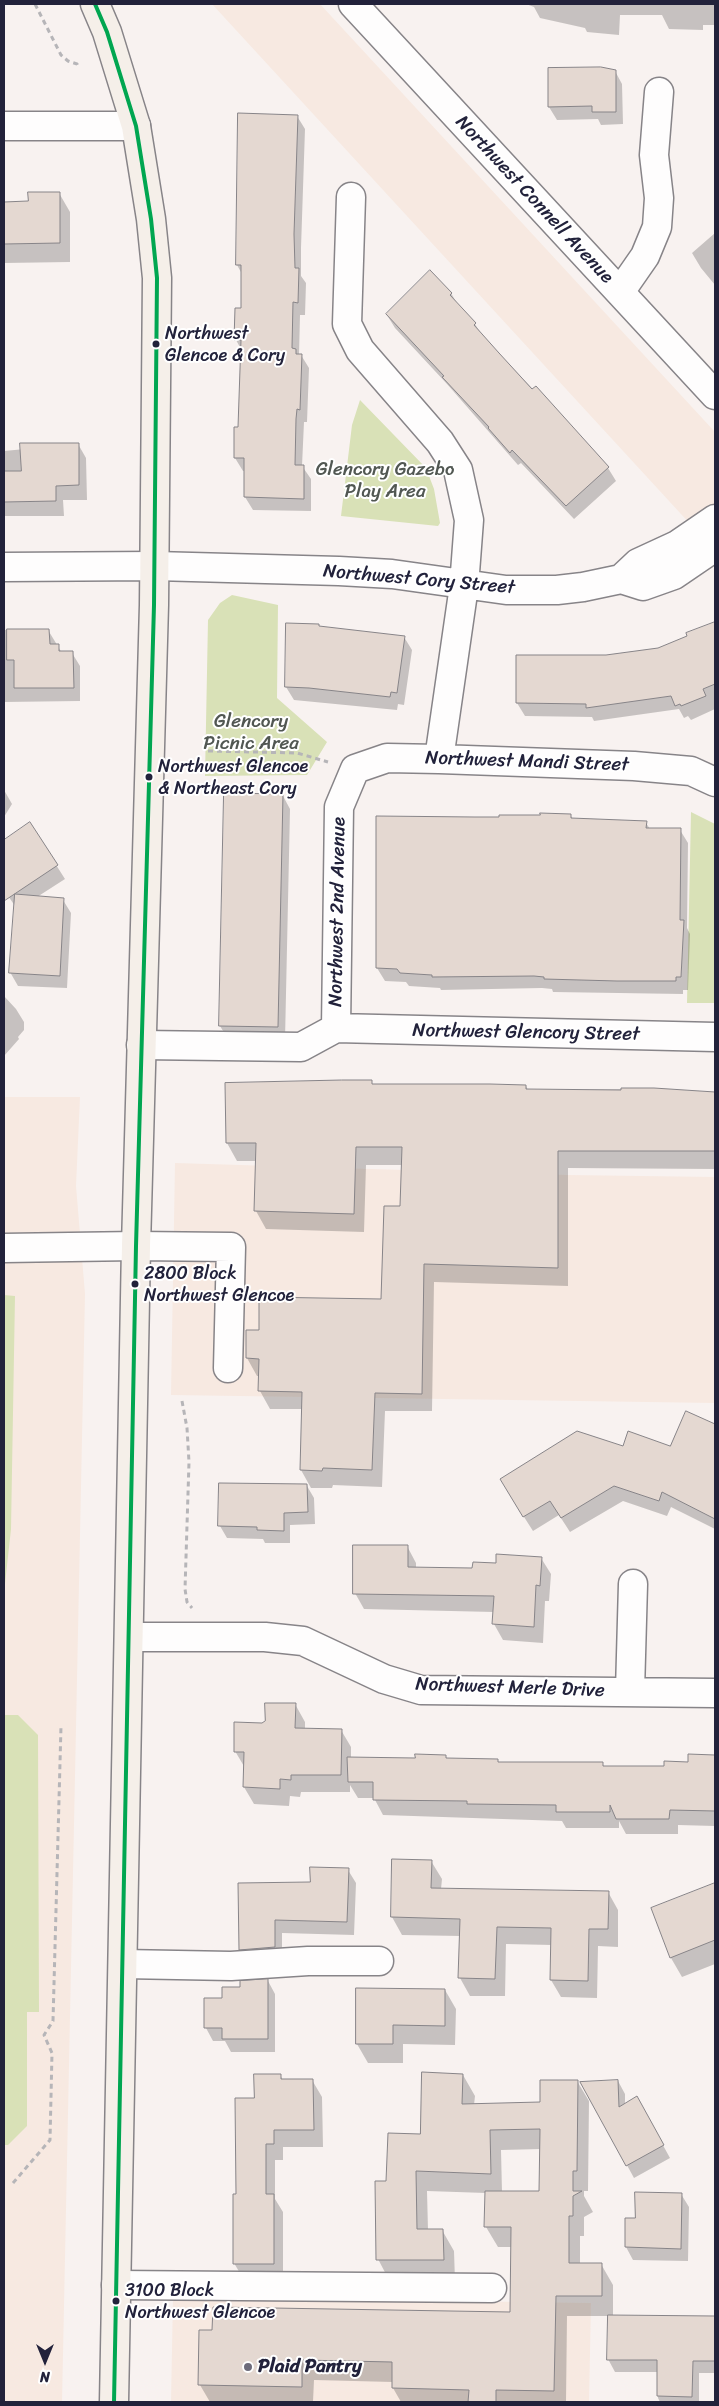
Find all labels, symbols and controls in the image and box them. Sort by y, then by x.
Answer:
street label: Northwest Connell Avenue [450,111,618,289]
place label: Northwest Glencoe & Cory [165,323,285,366]
marker: Northwest Glencoe & Cory [151,339,161,349]
park label: Glencory Gazebo Play Area [316,459,454,503]
street label: Northwest Cory Street [322,560,516,600]
park label: Glencory Picnic Area [203,711,299,755]
street label: Northwest Mandi Street [425,747,629,777]
place label: Northwest Glencoe & Northeast Cory [158,756,308,799]
marker: Northwest Glencoe & Northeast Cory [144,772,154,782]
street label: Northwest 2nd Avenue [325,817,351,1007]
street label: Northwest Glencory Street [412,1020,640,1046]
place label: 2800 Block Northwest Glencoe [144,1263,294,1306]
marker: 2800 Block Northwest Glencoe [130,1279,140,1289]
street label: Northwest Merle Drive [415,1673,605,1703]
place label: 3100 Block Northwest Glencoe [125,2280,275,2322]
marker: 3100 Block Northwest Glencoe [111,2296,121,2306]
north arrow [20,2336,70,2386]
place label: Plaid Pantry [258,2356,362,2378]
marker: Plaid Pantry [242,2361,254,2373]
text: N [40,2364,50,2389]

